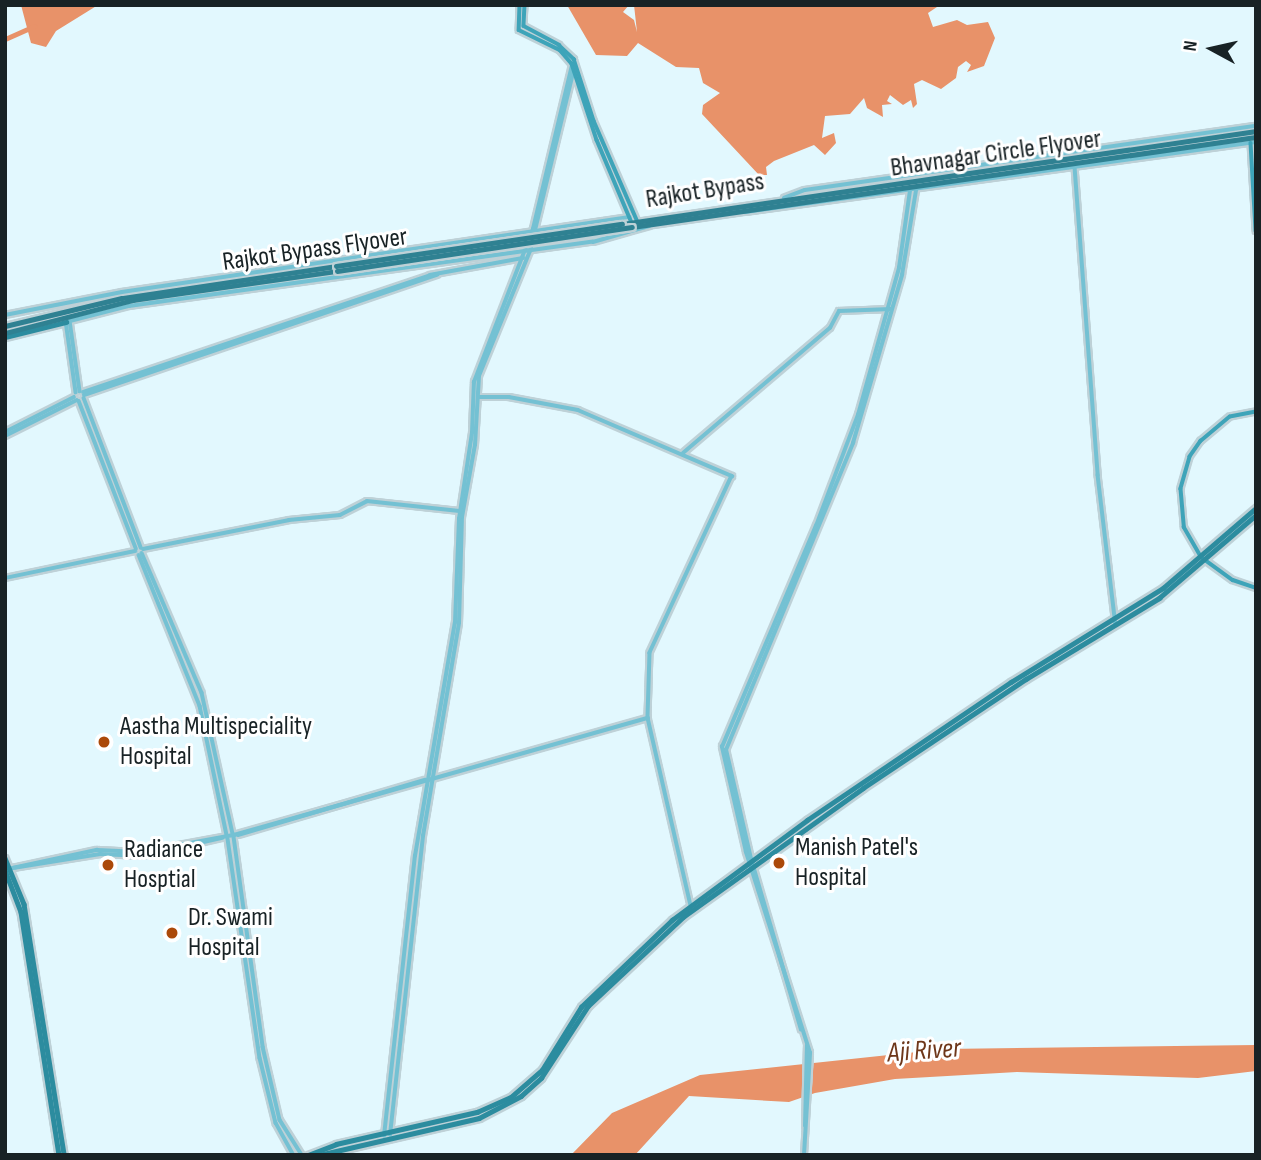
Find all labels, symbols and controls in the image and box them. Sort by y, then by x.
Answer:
north arrow [1177,14,1247,84]
text: N [1179,39,1203,53]
street label: Bhavnagar Circle Flyover [889,124,1103,184]
street label: Rajkot Bypass [644,166,766,216]
street label: Rajkot Bypass Flyover [221,222,409,278]
place label: Aastha Multispeciality Hospital [120,711,312,772]
marker: Aastha Multispeciality Hospital [94,732,114,752]
place label: Manish Patel's Hospital [795,832,918,894]
place label: Radiance Hosptial [124,834,203,896]
marker: Manish Patel's Hospital [769,853,789,873]
marker: Radiance Hosptial [98,855,118,875]
place label: Dr. Swami Hospital [188,902,273,964]
marker: Dr. Swami Hospital [162,923,182,943]
water label: Aji River [886,1032,962,1070]

